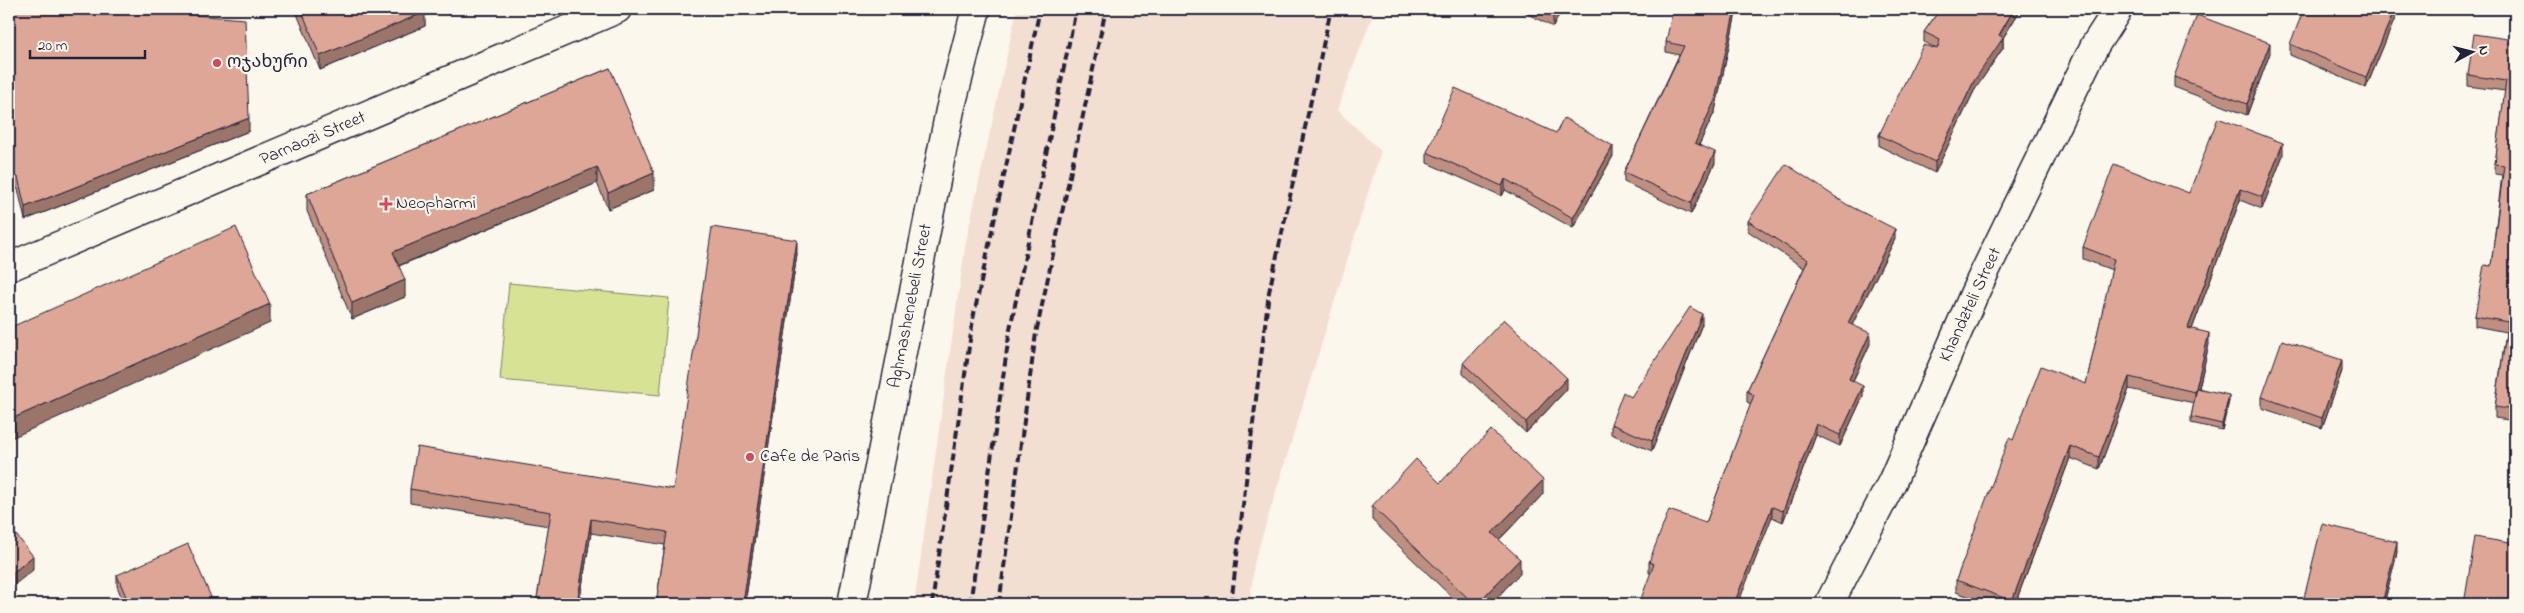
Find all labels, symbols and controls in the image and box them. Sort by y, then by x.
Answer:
scale bar [30,28,145,60]
north arrow [2446,28,2496,78]
text: 20 m [38,35,68,57]
text: N [2472,45,2494,57]
place label: ოჯახური [227,50,308,76]
marker: ოჯახური [211,57,223,69]
street label: Parnaozi Street [256,105,370,173]
place label: Neopharmi [396,191,476,217]
marker: Neopharmi [380,198,392,210]
street label: Aghmashenebeli Street [882,221,941,391]
street label: Khandzteli Street [1933,243,2009,367]
place label: Cafe de Paris [760,444,860,470]
marker: Cafe de Paris [744,451,756,463]

